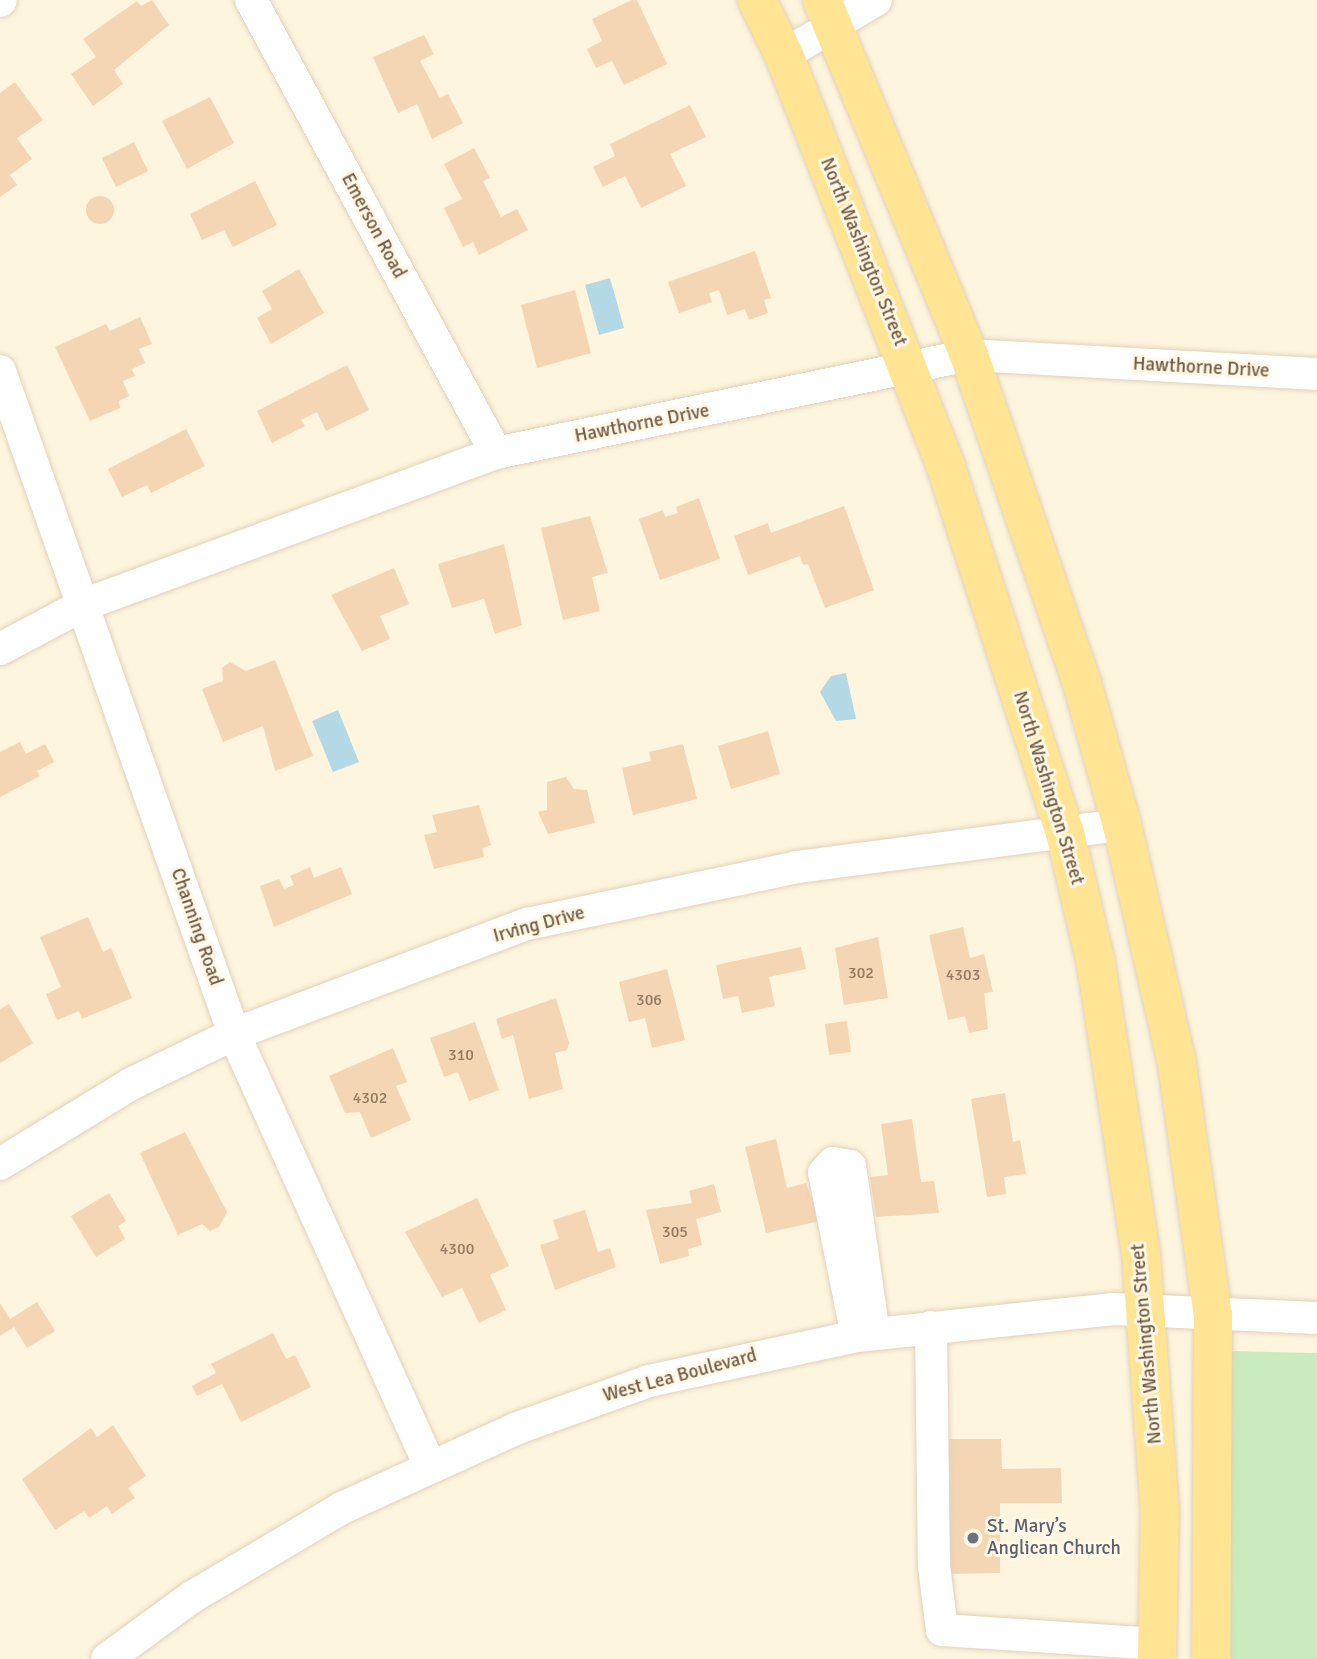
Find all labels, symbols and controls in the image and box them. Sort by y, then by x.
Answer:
street label: North Washington Street [815,155,911,349]
street label: Emerson Road [336,170,410,282]
street label: Hawthorne Drive [1132,353,1270,383]
street label: Hawthorne Drive [573,400,711,448]
street label: North Washington Street [1008,689,1088,887]
street label: Channing Road [165,865,227,989]
street label: Irving Drive [491,902,587,948]
house number: 302 [848,963,874,983]
house number: 4303 [946,965,980,985]
house number: 306 [636,990,662,1010]
house number: 310 [448,1045,474,1065]
house number: 4302 [353,1088,387,1108]
house number: 305 [662,1222,688,1242]
house number: 4300 [440,1239,474,1259]
street label: North Washington Street [1127,1243,1167,1445]
street label: West Lea Boulevard [601,1344,759,1408]
place label: St. Mary’s Anglican Church [987,1516,1121,1560]
marker: St. Mary’s Anglican Church [965,1530,981,1546]

